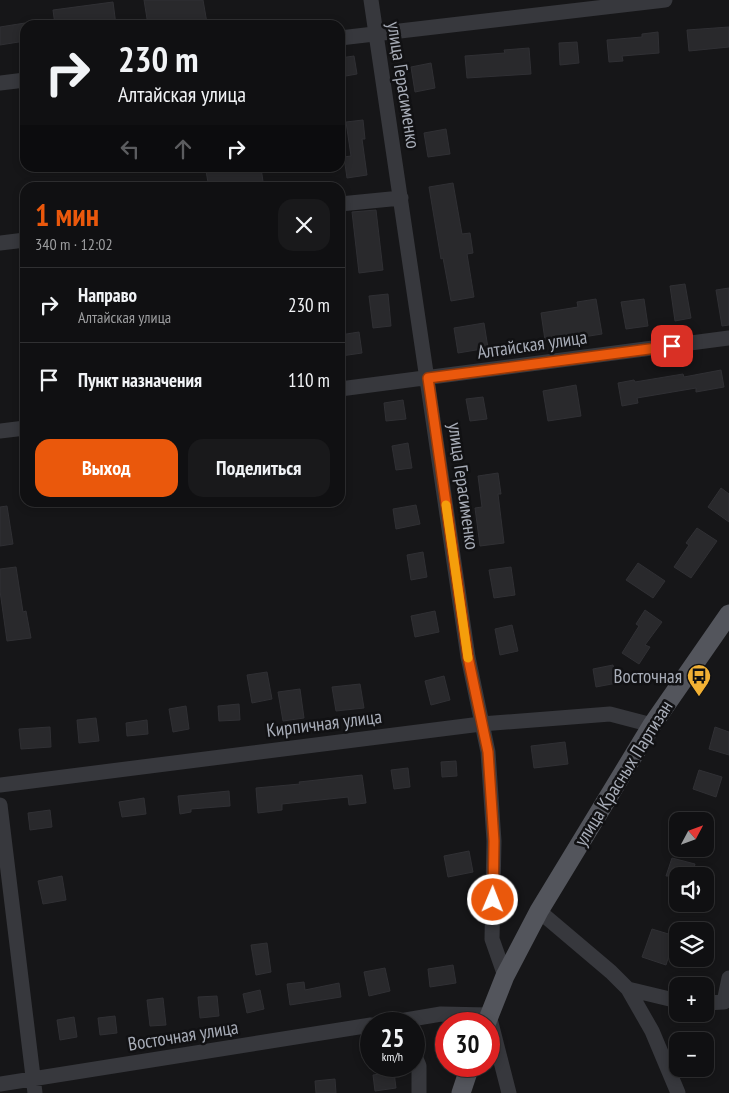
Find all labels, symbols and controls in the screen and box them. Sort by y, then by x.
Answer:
street label: улица Герасименко [382,20,426,150]
text: 230 m [118,36,199,82]
icon: right [35,40,100,105]
text: Алтайская улица [118,80,246,108]
icon: left [116,135,144,163]
icon: ahead [169,135,197,163]
icon: right [222,135,250,163]
text: 1 мин [35,195,99,234]
button: close [278,199,330,251]
text: 340 m · 12:02 [35,234,113,254]
text: Направо [78,283,137,307]
icon: right [35,291,63,319]
text: 230 m [288,293,330,317]
text: Алтайская улица [78,307,171,327]
street label: Алтайская улица [476,324,588,364]
pin [651,325,693,367]
icon: arrive [658,332,686,360]
icon: arrive [35,366,63,394]
text: Пункт назначения [78,368,202,392]
text: 110 m [288,368,330,392]
street label: улица Герасименко [443,421,485,551]
button: Выход [35,439,178,497]
button: Поделиться [188,439,330,497]
bus stop icon: Восточная [686,663,712,697]
place label: Восточная [613,664,682,688]
street label: улица Красных Партизан [568,696,678,850]
street label: Кирпичная улица [265,704,383,742]
north arrow [669,812,714,858]
map controls [669,812,714,1077]
button: sound [669,867,714,912]
position arrow [466,873,518,925]
button: layers [669,922,714,967]
button: + [669,977,714,1022]
speed limit sign: 30 [435,1012,500,1077]
street label: Восточная улица [126,1014,240,1056]
text: 25 [381,1022,404,1054]
button: − [669,1032,714,1077]
text: km/h [382,1049,403,1064]

